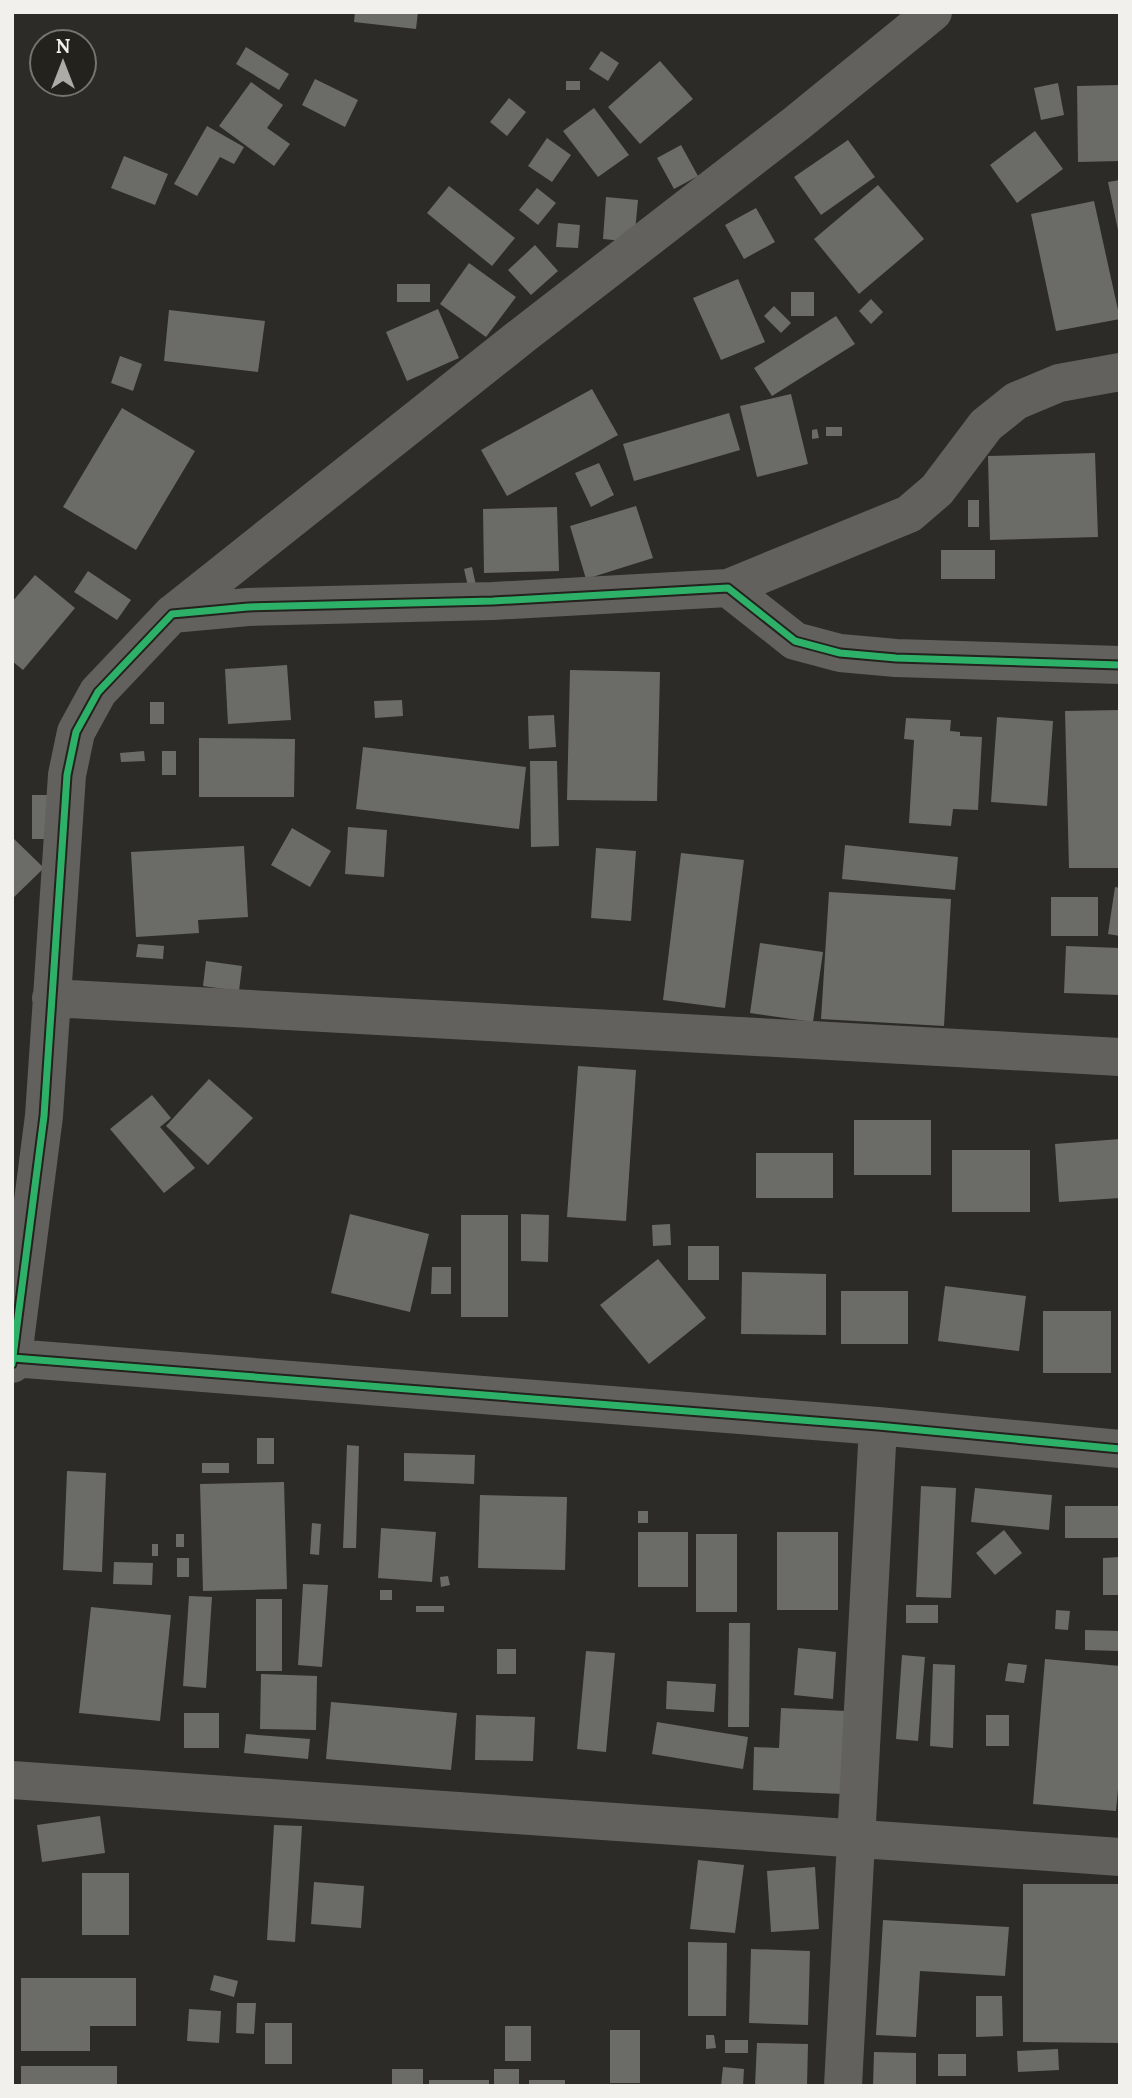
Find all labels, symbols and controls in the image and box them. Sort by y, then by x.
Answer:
north arrow [28,28,98,98]
text: N [56,34,71,58]

